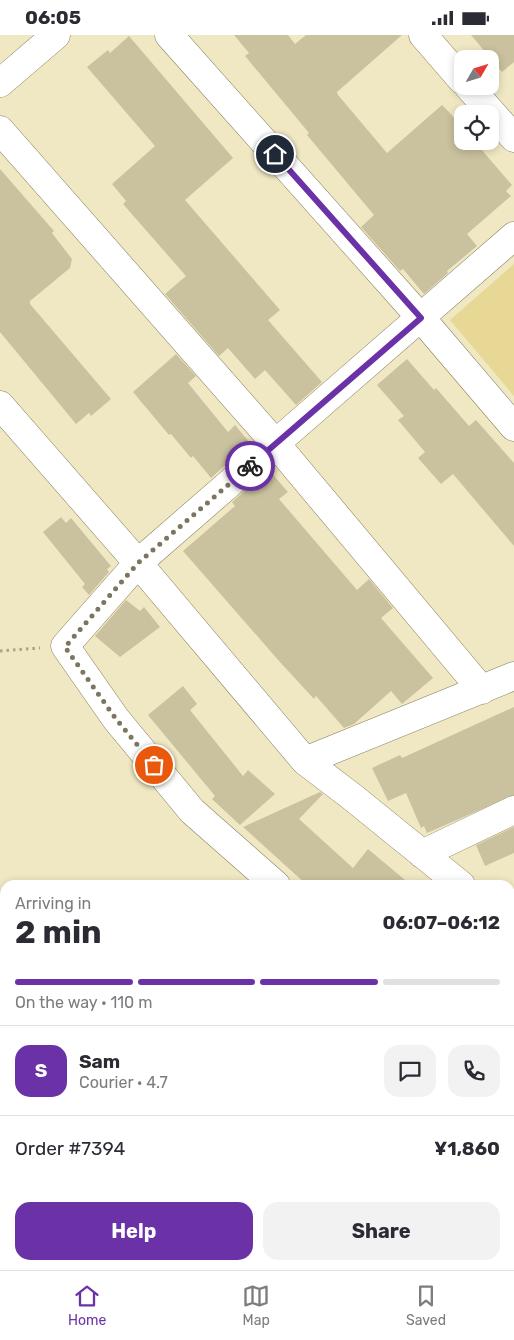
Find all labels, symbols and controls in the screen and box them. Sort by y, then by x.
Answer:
text: 06:05 [25,6,81,29]
north arrow [454,50,499,95]
map controls [454,50,499,150]
button: locate [454,105,499,150]
pin [254,133,296,175]
icon: home [261,140,289,168]
courier [225,441,275,491]
icon: bike [236,452,264,480]
pin [133,744,175,786]
icon: bag [140,751,168,779]
text: Arriving in [15,894,91,913]
text: 06:07–06:12 [382,911,500,934]
text: 2 min [15,913,102,951]
text: On the way · 110 m [15,993,152,1012]
button: chat [384,1045,436,1097]
button: phone [448,1045,500,1097]
text: Sam [79,1050,120,1073]
text: S [35,1059,47,1082]
text: Courier · 4.7 [79,1073,168,1092]
text: Order #7394 [15,1137,125,1160]
text: ¥1,860 [434,1137,500,1160]
button: Help [15,1202,253,1260]
button: Share [263,1202,500,1260]
tab: Home [68,1282,106,1329]
tab: Map [242,1282,270,1329]
tab: Saved [406,1282,446,1329]

